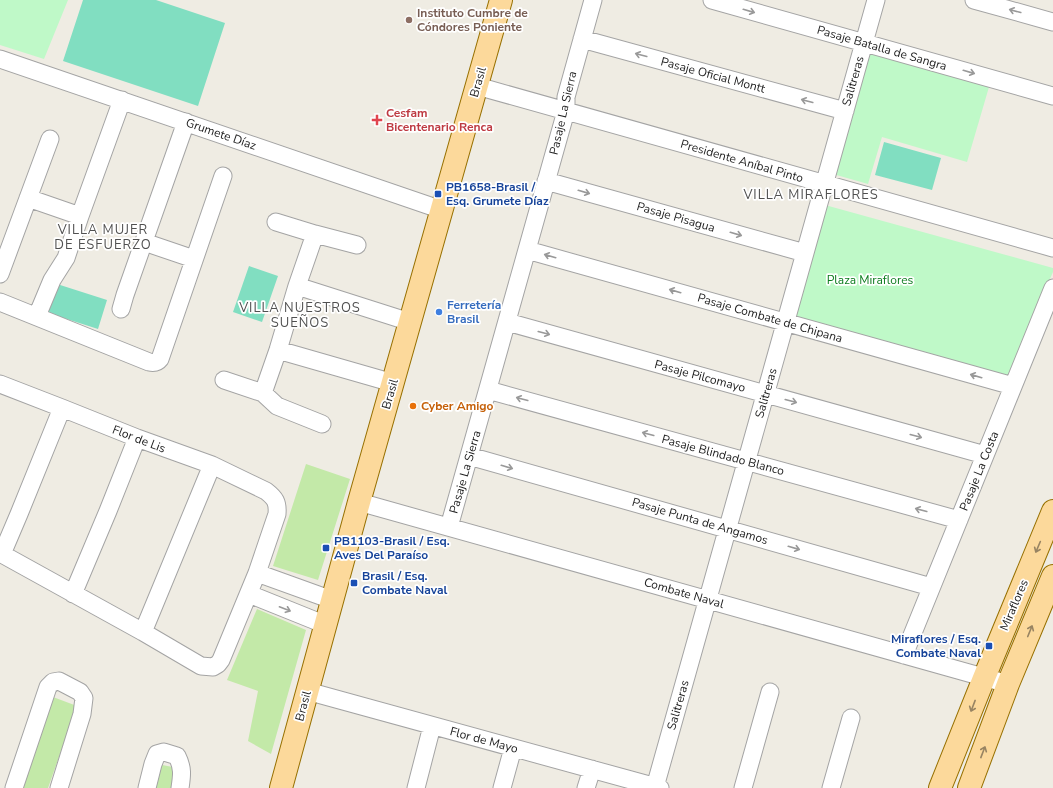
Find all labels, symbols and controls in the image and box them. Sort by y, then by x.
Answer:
place label: Instituto Cumbre de Cóndores Poniente [417,5,528,35]
one-way arrow [742,7,755,15]
one-way arrow [1009,7,1022,14]
marker: Instituto Cumbre de Cóndores Poniente [404,15,414,25]
street label: Pasaje Batalla de Sangra [815,22,949,74]
one-way arrow [635,51,648,58]
street label: Pasaje Oficial Montt [659,53,768,97]
street label: Salitreras [838,54,868,108]
street label: Brasil [466,65,490,99]
one-way arrow [962,69,975,76]
street label: Pasaje La Sierra [546,70,580,156]
one-way arrow [801,96,814,104]
place label: Cesfam Bicentenario Renca [386,105,493,135]
street label: Grumete Díaz [184,114,259,154]
marker: Cesfam Bicentenario Renca [371,114,383,126]
street label: Presidente Aníbal Pinto [679,136,806,186]
place label: PB1658-Brasil / Esq. Grumete Díaz [446,179,549,209]
district label: VILLA MIRAFLORES [742,186,879,204]
one-way arrow [577,188,590,196]
marker: PB1658-Brasil / Esq. Grumete Díaz [433,189,443,199]
street label: Pasaje Pisagua [635,198,717,236]
district label: VILLA MUJER DE ESFUERZO [54,221,152,254]
one-way arrow [729,231,742,238]
one-way arrow [544,252,557,259]
park label: Plaza Miraflores [827,272,914,288]
one-way arrow [669,287,682,294]
street label: Pasaje Combate de Chipana [696,290,844,346]
place label: Ferretería Brasil [447,297,501,327]
district label: VILLA NUESTROS SUEÑOS [238,299,361,332]
marker: Ferretería Brasil [434,307,444,317]
one-way arrow [538,330,551,337]
street label: Pasaje Pilcomayo [653,356,747,396]
street label: Salitreras [751,366,781,420]
one-way arrow [969,371,982,379]
street label: Brasil [378,377,402,411]
one-way arrow [516,395,529,402]
place label: Cyber Amigo [421,398,494,414]
one-way arrow [784,398,797,405]
marker: Cyber Amigo [408,401,418,411]
street label: Flor de Lis [110,422,168,457]
street label: Pasaje La Sierra [446,429,484,515]
street label: Pasaje La Costa [956,429,1002,513]
one-way arrow [641,430,654,437]
street label: Pasaje Blindado Blanco [660,431,786,479]
one-way arrow [910,432,923,440]
one-way arrow [500,464,513,471]
street label: Pasaje Punta de Angamos [630,494,770,548]
one-way arrow [915,506,928,513]
place label: PB1103-Brasil / Esq. Aves Del Paraíso [334,533,450,563]
one-way arrow [1034,540,1041,552]
marker: PB1103-Brasil / Esq. Aves Del Paraíso [321,543,331,553]
one-way arrow [787,545,800,552]
place label: Brasil / Esq. Combate Naval [362,568,447,598]
street label: Combate Naval [642,574,726,612]
street label: Miraflores [996,577,1032,633]
marker: Brasil / Esq. Combate Naval [349,578,359,588]
one-way arrow [278,605,290,613]
one-way arrow [1027,625,1035,637]
place label: Miraflores / Esq. Combate Naval [891,631,981,661]
marker: Miraflores / Esq. Combate Naval [984,641,994,651]
street label: Salitreras [663,678,693,732]
street label: Brasil [291,689,315,723]
one-way arrow [968,699,976,711]
street label: Flor de Mayo [448,723,520,757]
one-way arrow [979,746,987,758]

